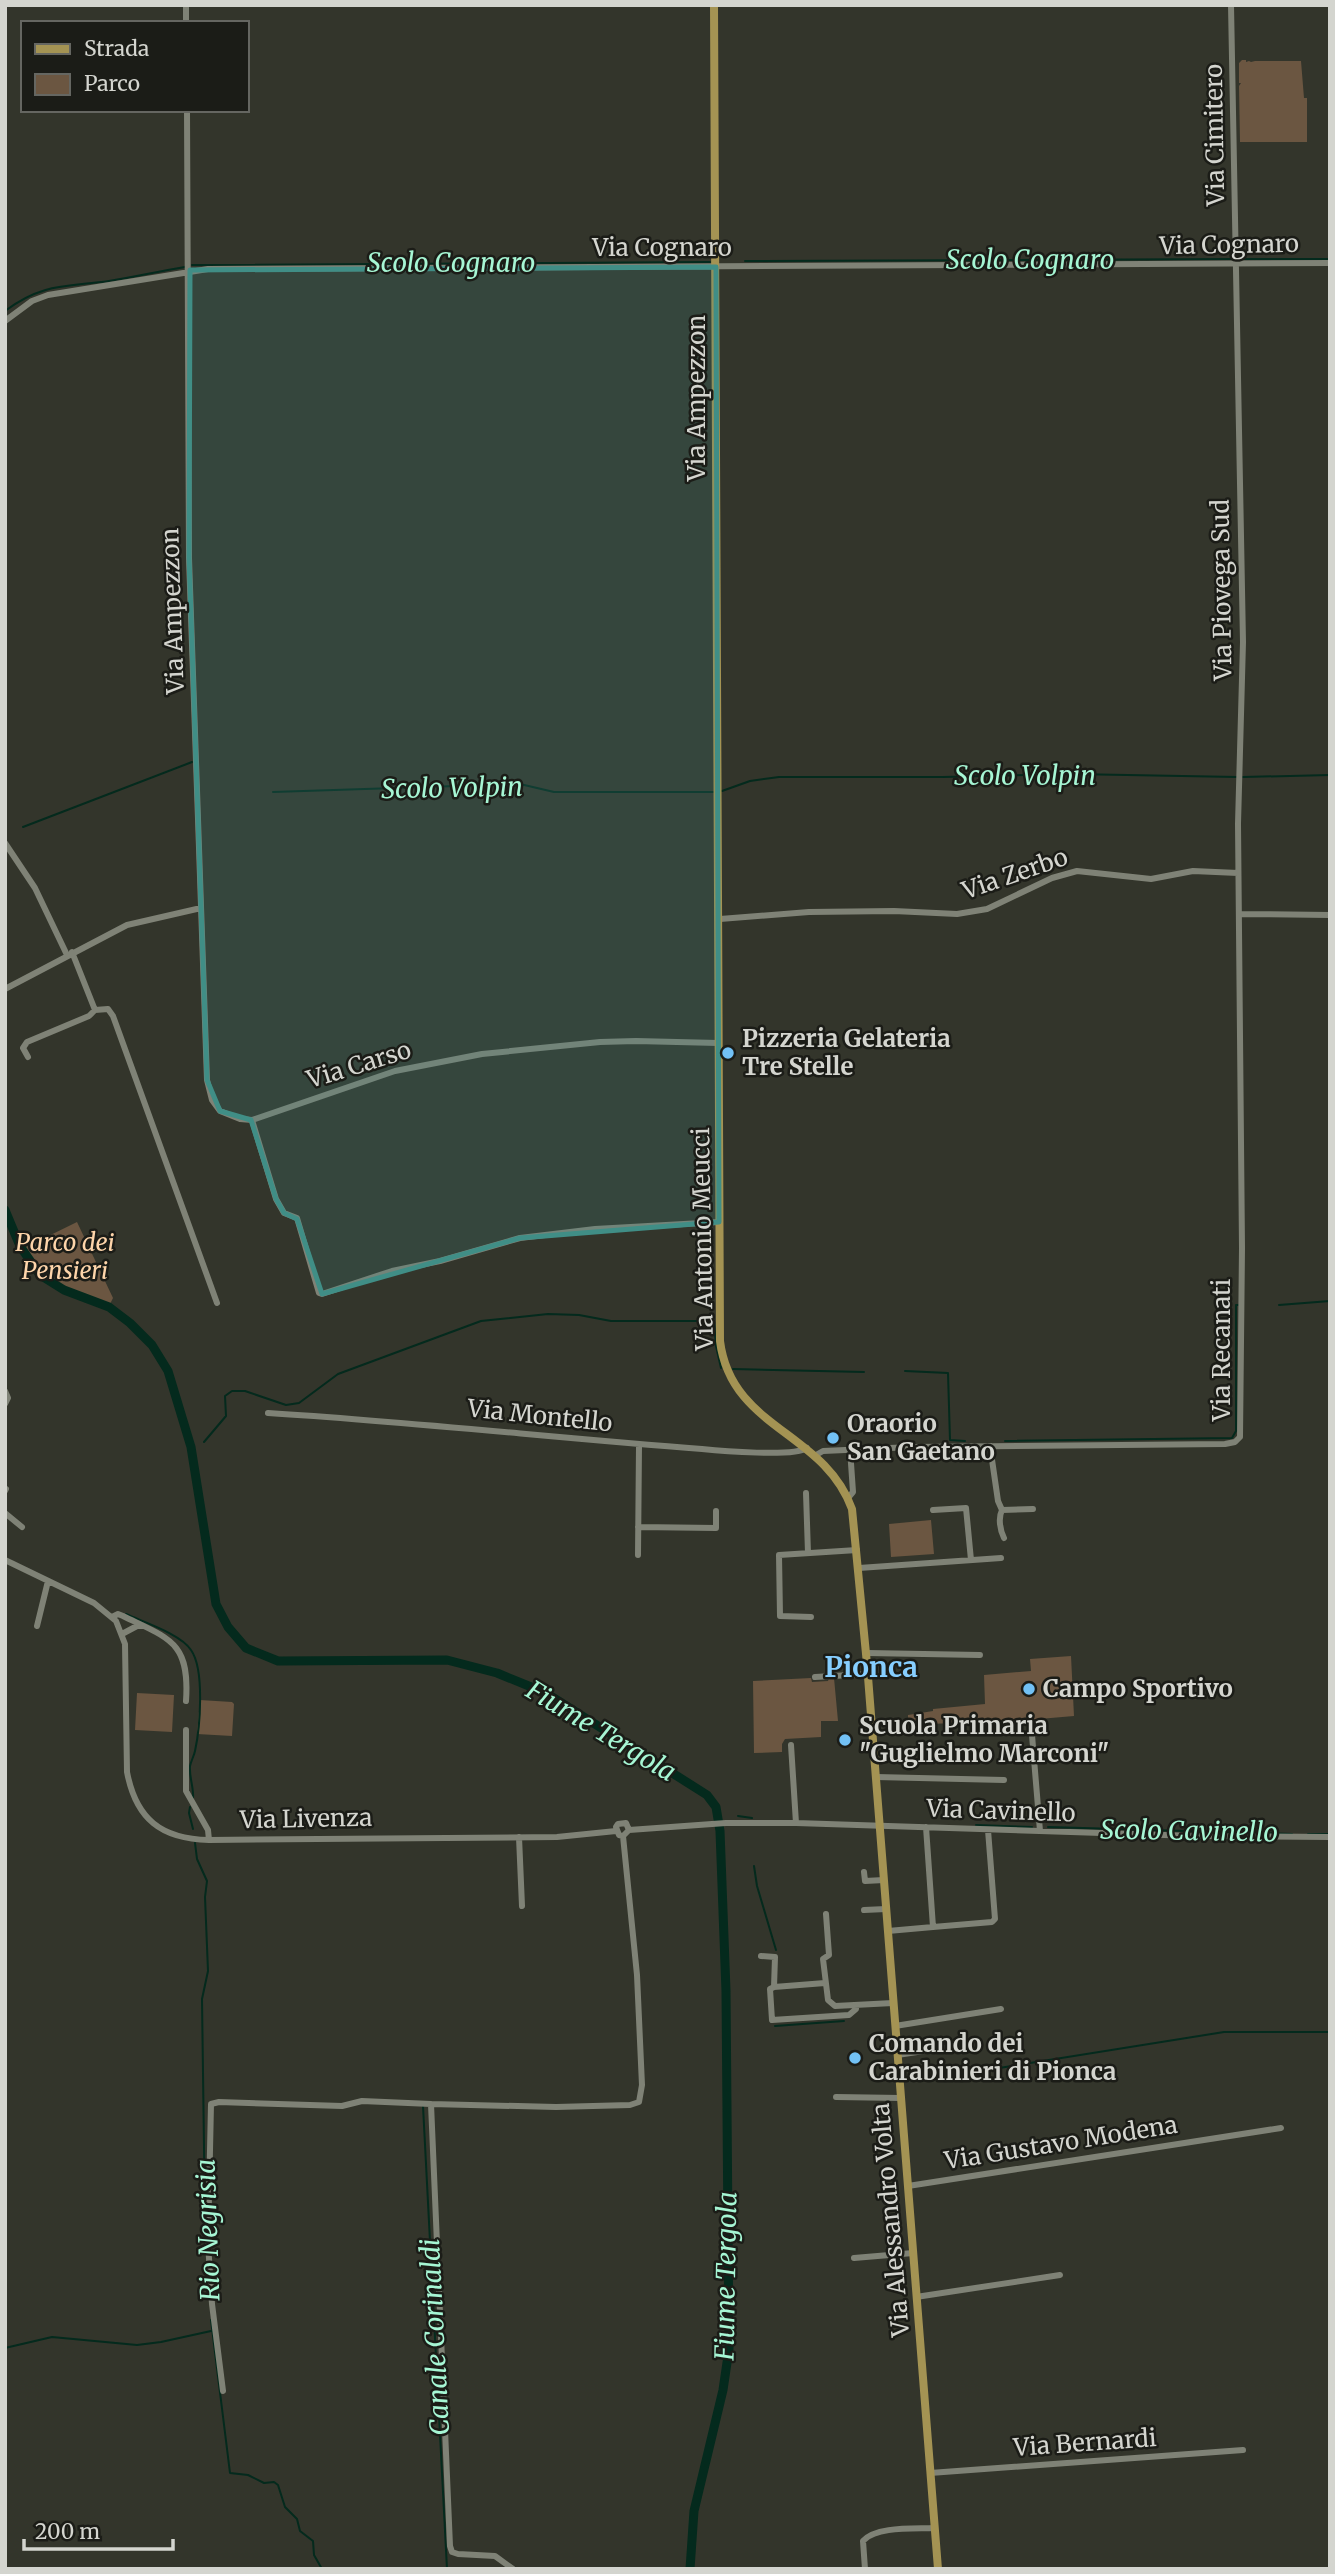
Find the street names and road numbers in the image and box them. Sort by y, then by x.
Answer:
street label: Via Cimitero [1198,64,1231,207]
street label: Via Cognaro [1158,228,1299,261]
street label: Via Cognaro [591,232,732,263]
street label: Via Ampezzon [681,315,712,482]
street label: Via Piovega Sud [1204,499,1239,682]
street label: Via Ampezzon [154,527,191,696]
street label: Via Zerbo [957,841,1072,906]
street label: Via Carso [302,1034,415,1095]
street label: Via Antonio Meucci [685,1127,720,1352]
street label: Via Recanati [1206,1279,1237,1422]
street label: Via Montello [465,1392,614,1439]
street label: Via Cavinello [925,1792,1076,1829]
street label: Via Livenza [238,1802,373,1835]
street label: Via Alessandro Volta [865,2102,916,2339]
street label: Via Gustavo Modena [941,2109,1180,2176]
street label: Via Bernardi [1011,2422,1158,2463]

